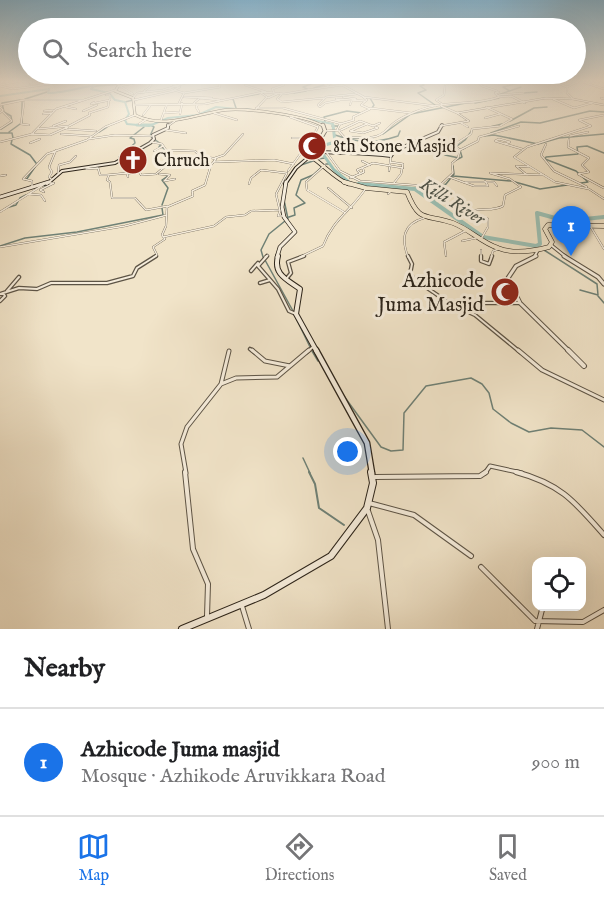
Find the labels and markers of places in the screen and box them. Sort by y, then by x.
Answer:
mosque icon: 8th Stone Masjid [296,130,328,162]
place label: 8th Stone Masjid [333,136,457,159]
church icon: Chruch [117,144,149,176]
place label: Chruch [154,150,210,173]
pin: 1 [552,206,590,256]
place label: Azhicode Juma Masjid [375,268,485,319]
mosque icon: Azhicode Juma Masjid [489,276,521,308]

